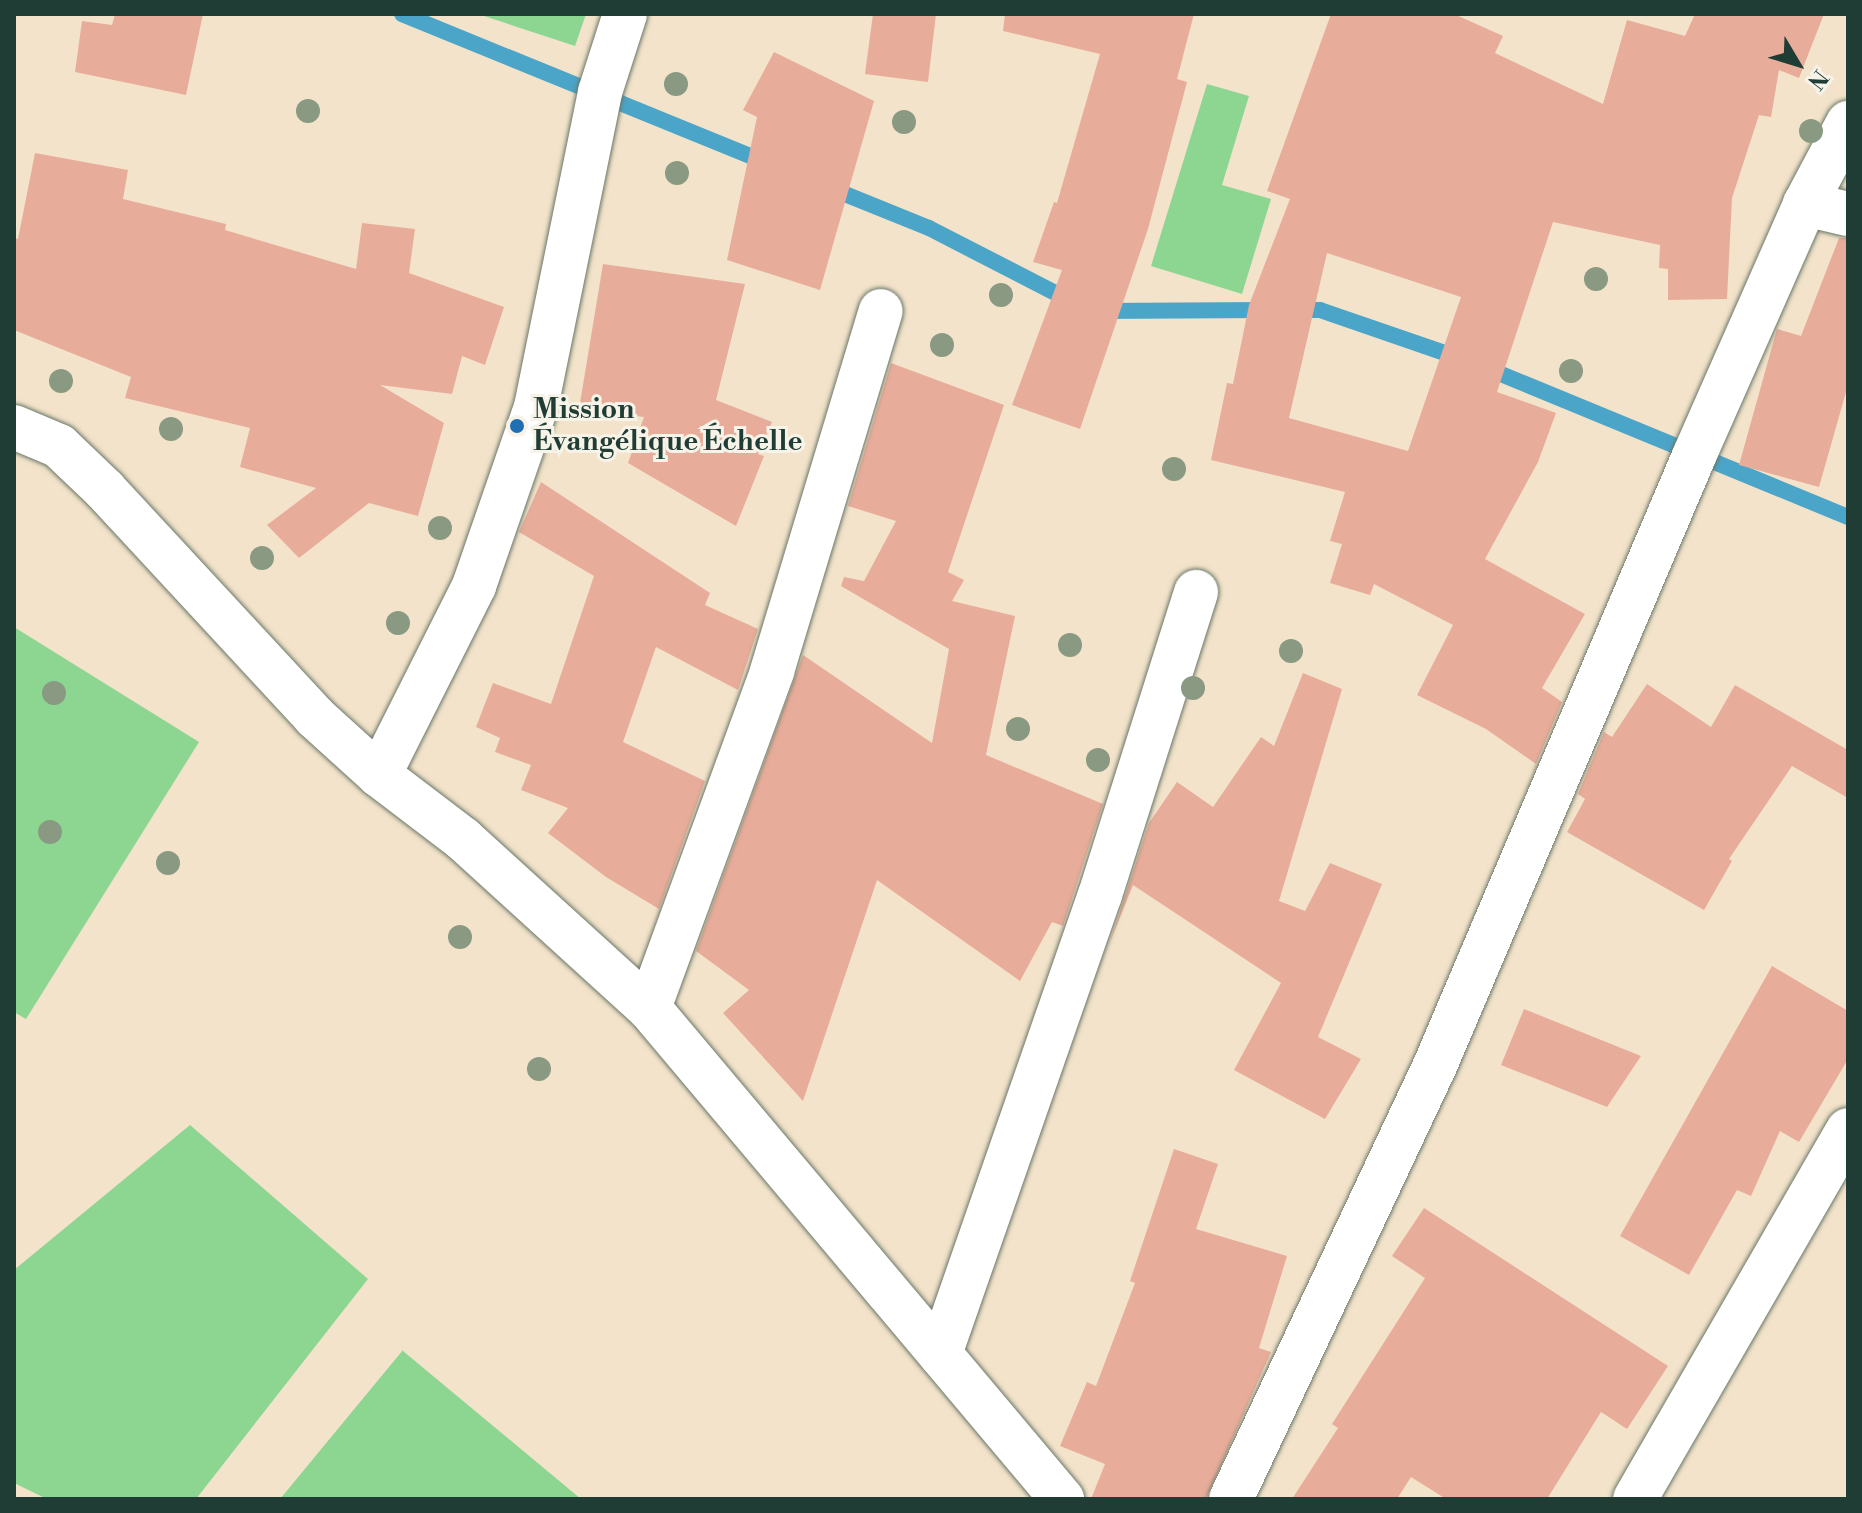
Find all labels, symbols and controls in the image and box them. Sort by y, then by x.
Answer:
north arrow [1758,24,1838,104]
text: N [1801,64,1833,94]
place label: Mission Évangélique Échelle [533,393,802,459]
marker: Mission Évangélique Échelle [508,417,526,435]

